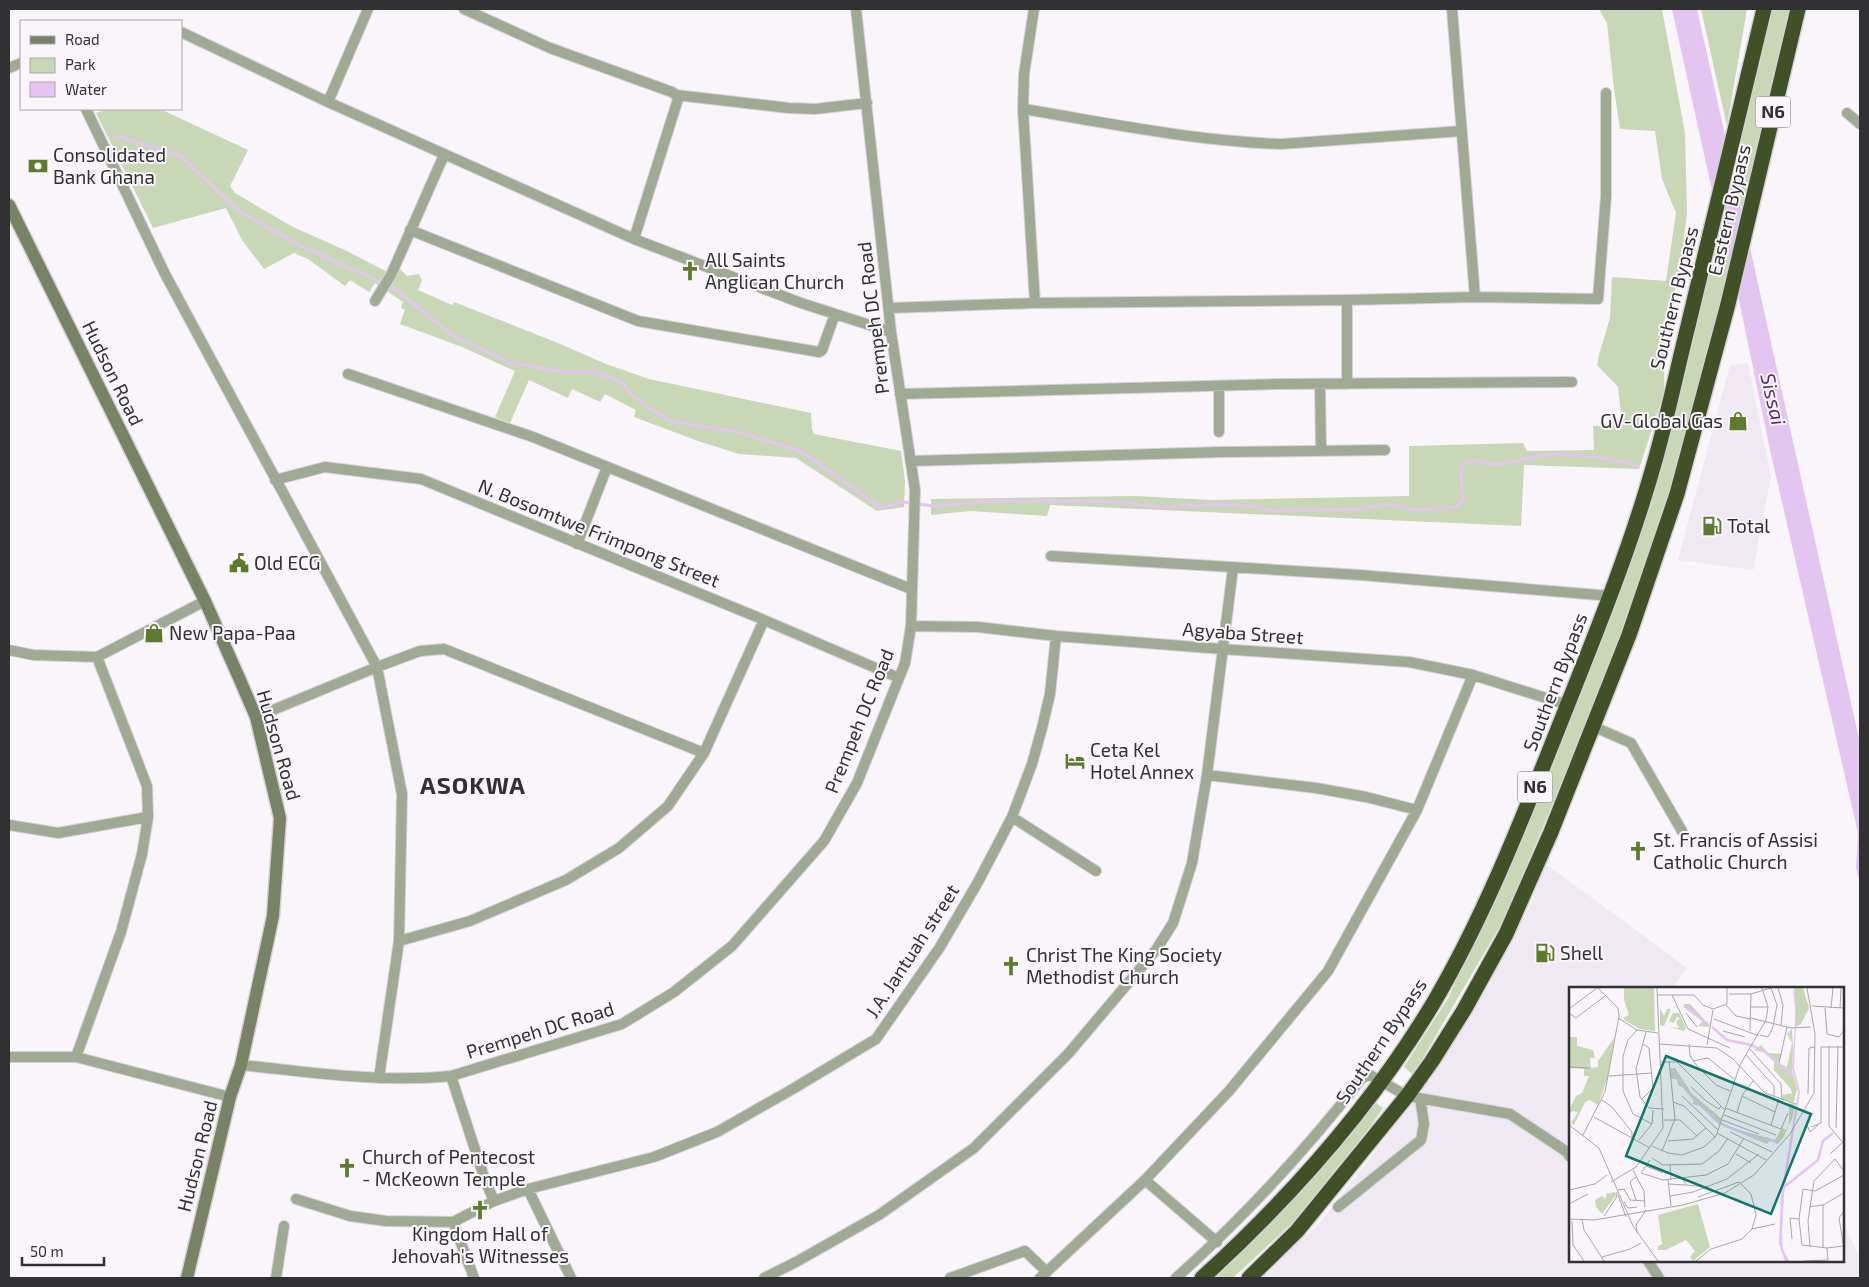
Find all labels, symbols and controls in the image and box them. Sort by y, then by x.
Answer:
legend [20,20,182,110]
text: Road [65,30,100,48]
text: Park [65,55,96,73]
text: Water [65,80,107,98]
road number: N6 [1756,96,1790,128]
street label: Eastern Bypass [1702,142,1755,278]
place label: Consolidated Bank Ghana [53,143,166,188]
bank icon: Consolidated Bank Ghana [27,155,49,177]
street label: Southern Bypass [1645,224,1702,372]
street label: Prempeh DC Road [852,241,893,396]
place label: All Saints Anglican Church [705,248,844,293]
church icon: All Saints Anglican Church [679,260,701,282]
street label: Hudson Road [78,317,149,429]
water label: Sissai [1756,370,1792,427]
place label: GV-Global Gas [1600,409,1723,432]
shop icon: GV-Global Gas [1727,410,1749,432]
street label: N. Bosomtwe Frimpong Street [475,473,723,592]
place label: Total [1727,514,1770,537]
fuel station icon: Total [1701,515,1723,537]
place label: Old ECG [254,551,321,574]
public building icon: Old ECG [228,552,250,574]
street label: Southern Bypass [1518,609,1591,754]
street label: Agyaba Street [1182,617,1304,648]
place label: New Papa-Paa [169,621,296,644]
shop icon: New Papa-Paa [143,622,165,644]
street label: Prempeh DC Road [819,645,898,796]
street label: Hudson Road [253,687,306,803]
place label: Ceta Kel Hotel Annex [1090,738,1194,783]
hotel icon: Ceta Kel Hotel Annex [1064,750,1086,772]
district label: ASOKWA [420,770,526,799]
road number: N6 [1518,772,1552,802]
place label: St. Francis of Assisi Catholic Church [1653,828,1818,873]
church icon: St. Francis of Assisi Catholic Church [1627,840,1649,862]
street label: J.A. Jantuah street [860,880,963,1022]
place label: Shell [1560,941,1604,964]
fuel station icon: Shell [1534,942,1556,964]
place label: Christ The King Society Methodist Church [1026,943,1222,988]
church icon: Christ The King Society Methodist Church [1000,955,1022,977]
street label: Southern Bypass [1330,974,1431,1108]
inset map [1569,987,1844,1262]
street label: Prempeh DC Road [463,996,617,1063]
street label: Hudson Road [172,1098,221,1214]
place label: Church of Pentecost - McKeown Temple [362,1145,535,1190]
church icon: Church of Pentecost - McKeown Temple [336,1157,358,1179]
church icon: Kingdom Hall of Jehovah's Witnesses [469,1199,491,1221]
place label: Kingdom Hall of Jehovah's Witnesses [391,1222,569,1267]
scale bar [22,1234,105,1266]
text: 50 m [30,1242,64,1260]

